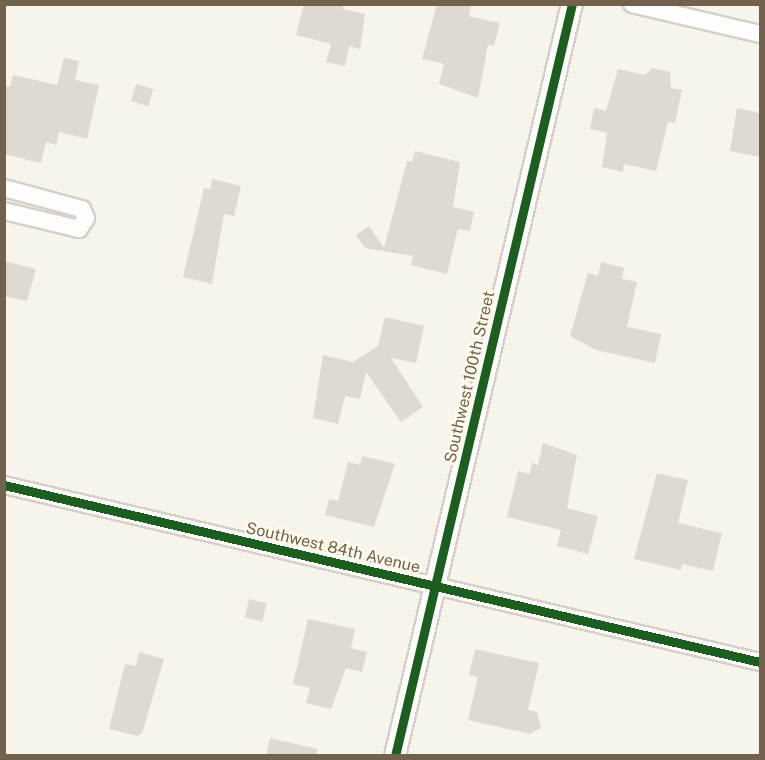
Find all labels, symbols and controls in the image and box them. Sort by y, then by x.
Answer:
street label: Southwest 100th Street [441,289,499,465]
street label: Southwest 84th Avenue [244,519,422,577]

